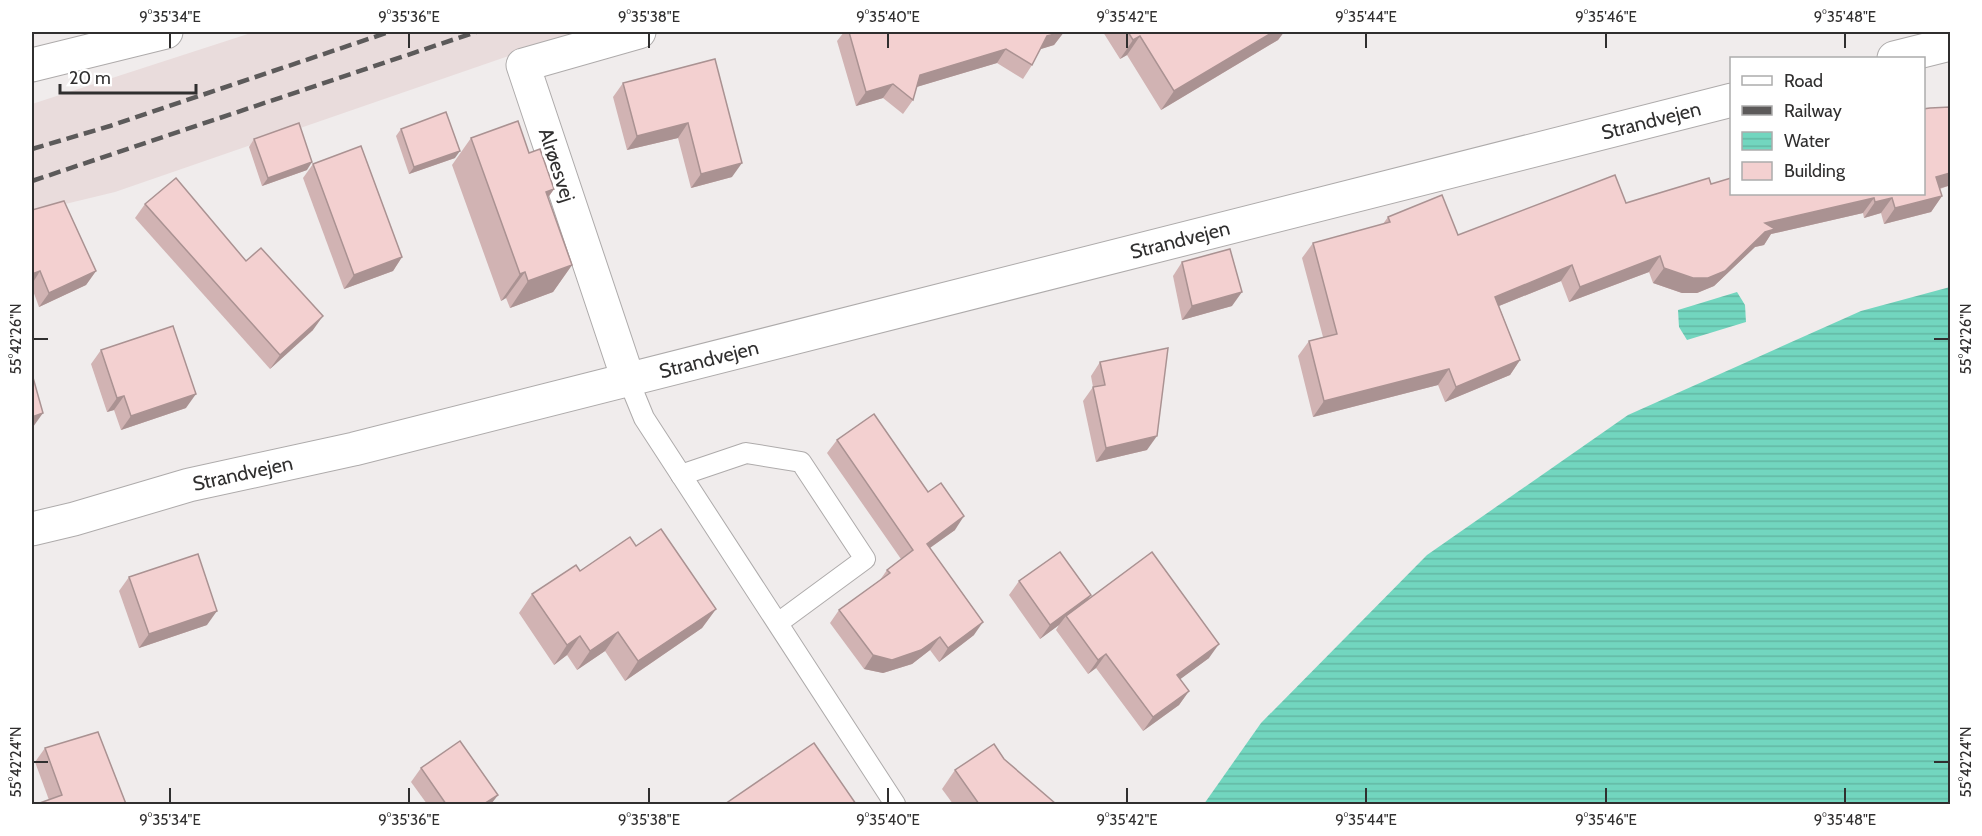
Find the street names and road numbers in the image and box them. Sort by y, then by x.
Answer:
street label: Strandvejen [1599,96,1703,145]
street label: Alrøesvej [534,125,580,205]
street label: Strandvejen [1128,216,1232,264]
street label: Strandvejen [657,335,761,383]
street label: Strandvejen [190,451,295,496]

